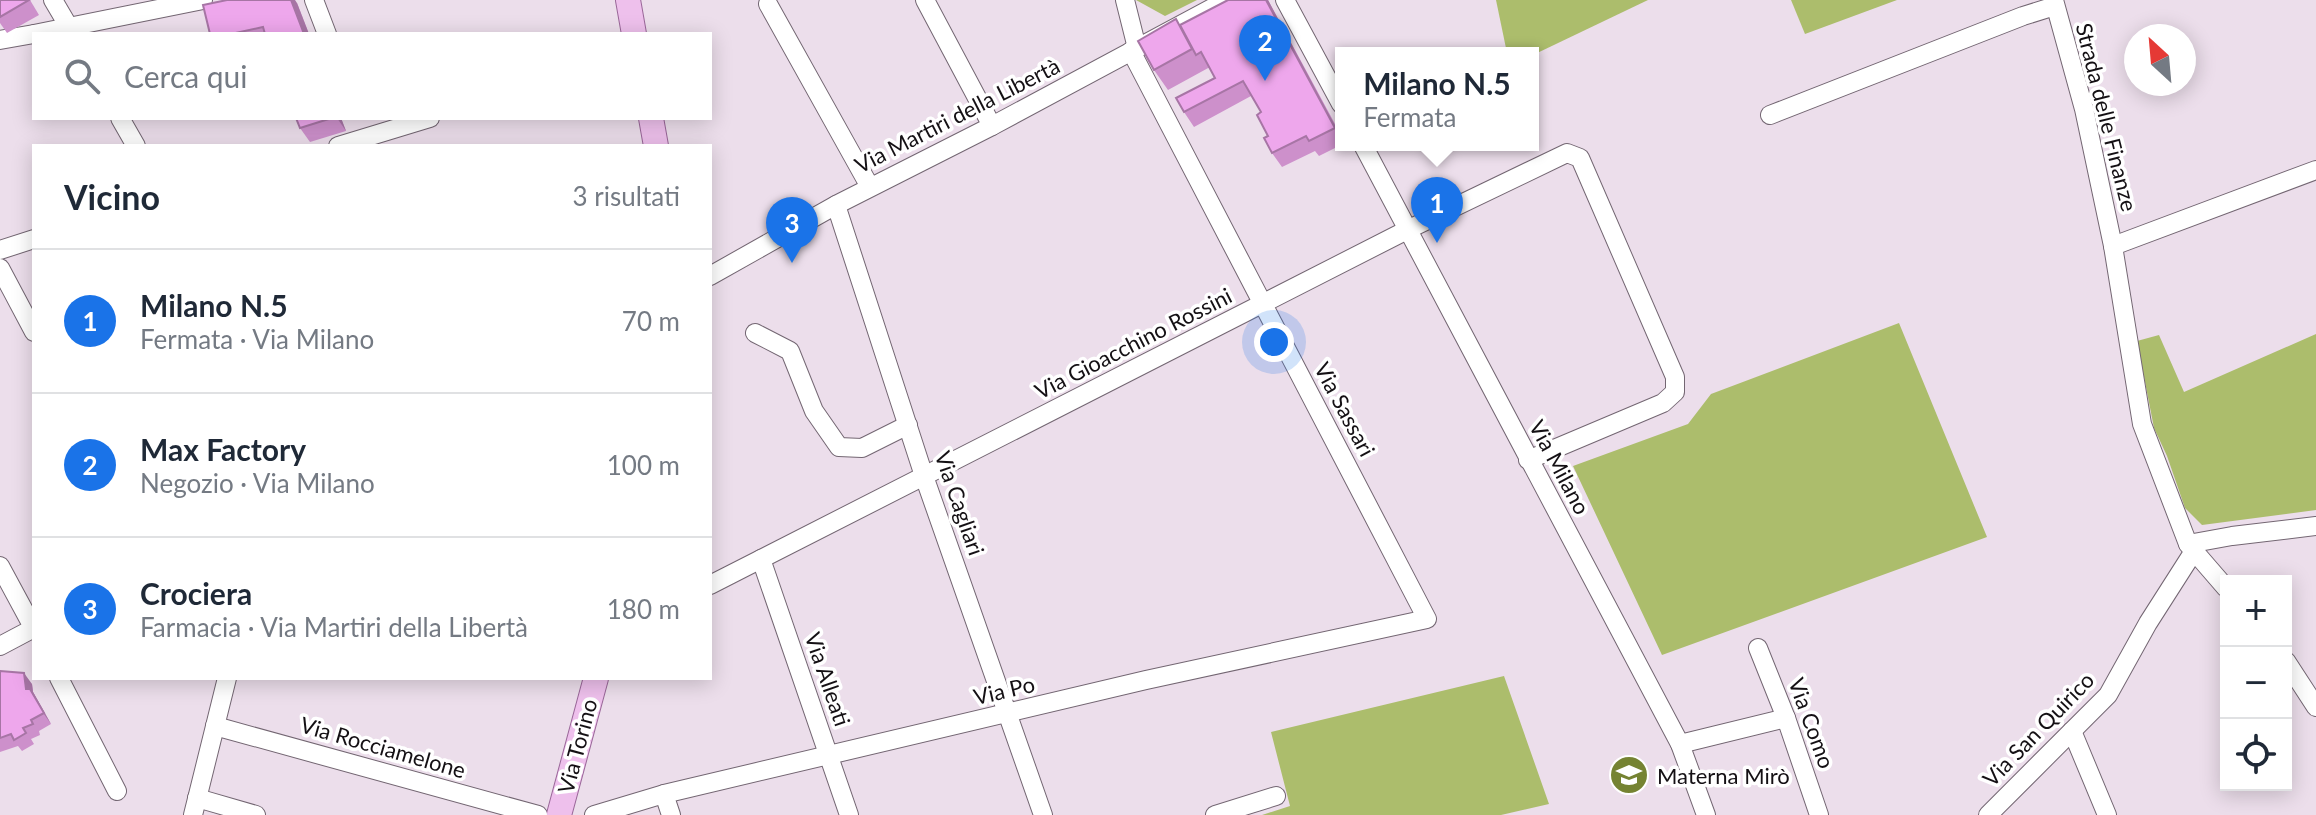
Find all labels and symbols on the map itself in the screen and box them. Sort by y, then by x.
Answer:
pin: 2 [1239,15,1291,81]
street label: Strada delle Finanze [2071,20,2143,214]
north arrow [2124,24,2196,96]
street label: Via Martiri della Libertà [850,52,1064,178]
pin: 1 [1411,177,1463,243]
pin: 3 [766,197,818,263]
street label: Via Gioacchino Rossini [1030,282,1236,404]
your location [1254,322,1294,362]
street label: Via Sassari [1309,357,1381,461]
street label: Via Milano [1524,415,1596,519]
street label: Via Cagliari [930,447,990,559]
street label: Via Alleati [799,629,857,729]
street label: Via San Quirico [1977,666,2099,792]
street label: Via Po [971,670,1037,710]
street label: Via Como [1783,674,1841,772]
street label: Via Torino [551,696,603,796]
street label: Via Rocciamelone [297,711,469,783]
school or university icon: Materna Mirò [1608,754,1650,796]
place label: Materna Mirò [1657,762,1790,789]

